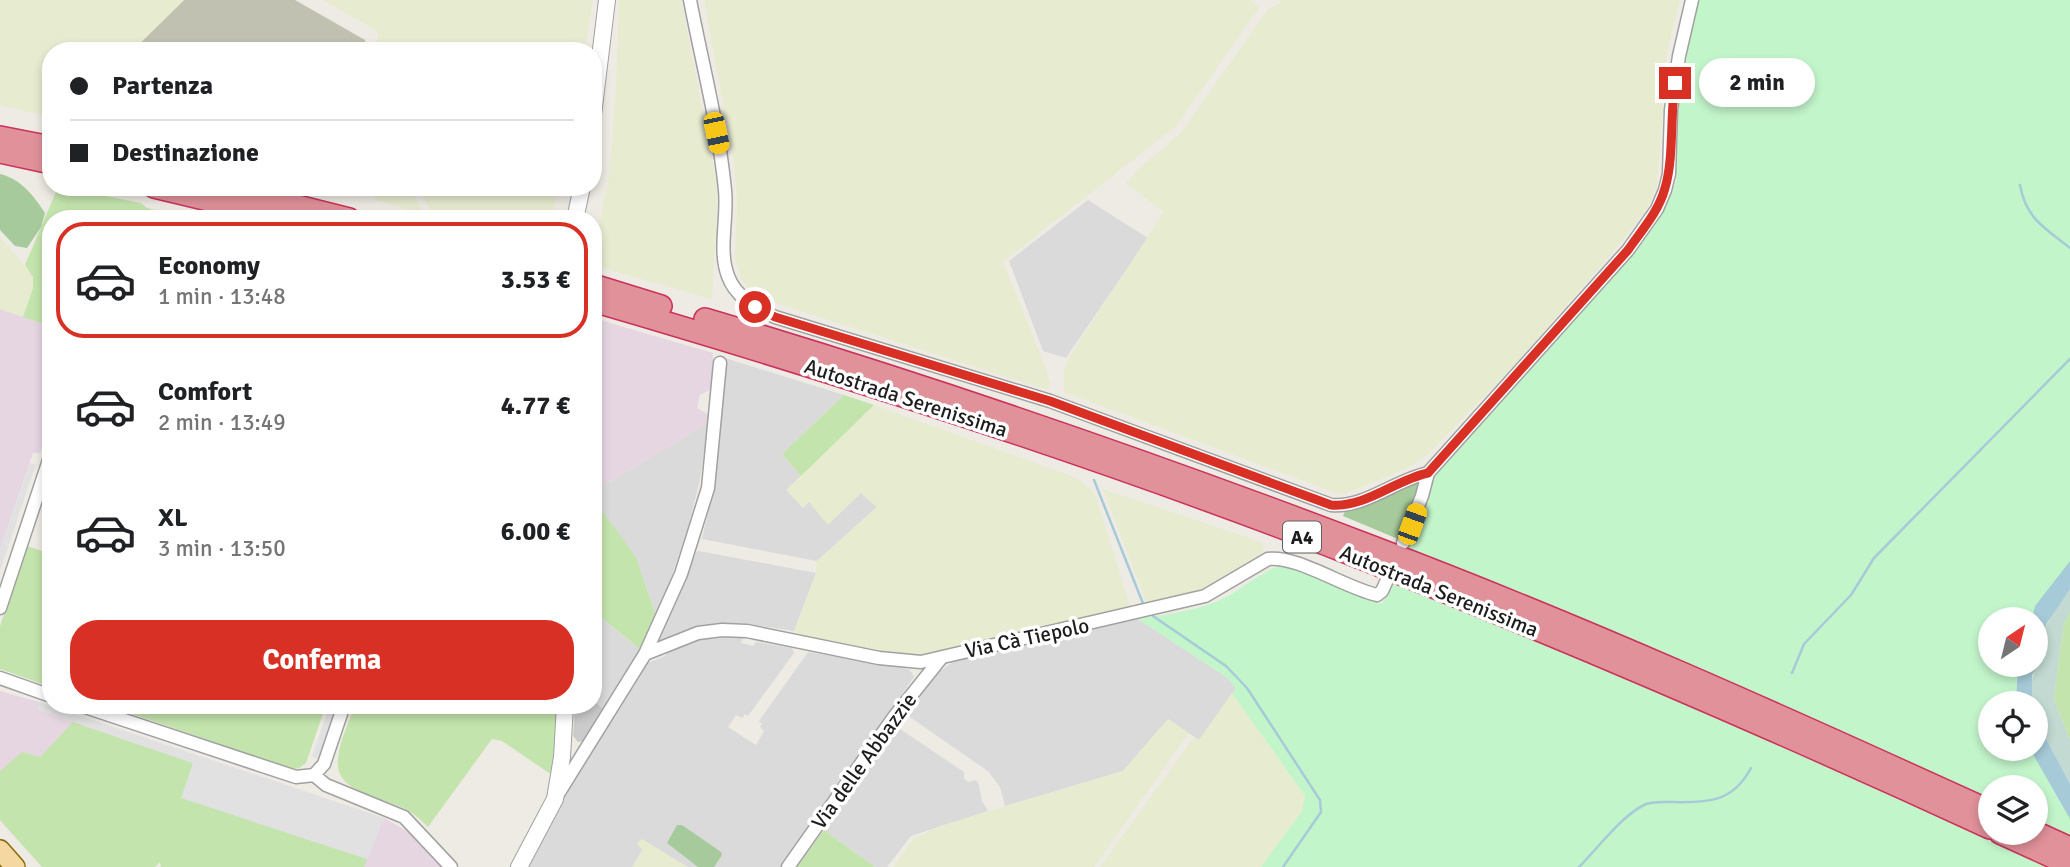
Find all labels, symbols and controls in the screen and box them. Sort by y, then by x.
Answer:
callout: 2 min [1700,58,1815,108]
route end [1659,67,1691,99]
text: 2 min [1729,68,1785,97]
text: Partenza [112,70,213,102]
car [702,110,731,156]
text: Destinazione [112,137,259,169]
icon: car [74,249,137,312]
text: Economy [158,250,260,282]
text: 3.53 € [501,264,570,296]
text: 1 min · 13:48 [158,282,286,311]
route start [739,291,771,323]
street label: Autostrada Serenissima [801,353,1011,443]
icon: car [74,375,137,438]
text: Comfort [158,376,252,408]
text: 4.77 € [501,390,570,422]
text: 2 min · 13:49 [158,408,286,437]
icon: car [74,501,137,564]
car [1395,501,1430,547]
text: XL [158,502,188,534]
text: 6.00 € [501,516,570,548]
road number: A4 [1283,522,1321,552]
text: 3 min · 13:50 [158,534,286,563]
street label: Autostrada Serenissima [1336,539,1542,643]
north arrow [1978,607,2048,677]
map controls [1978,607,2048,845]
street label: Via Cà Tiepolo [963,612,1091,664]
button: Conferma [70,620,574,700]
street label: Via delle Abbazzie [806,688,922,834]
button: locate [1978,691,2048,761]
button: layers [1978,775,2048,845]

